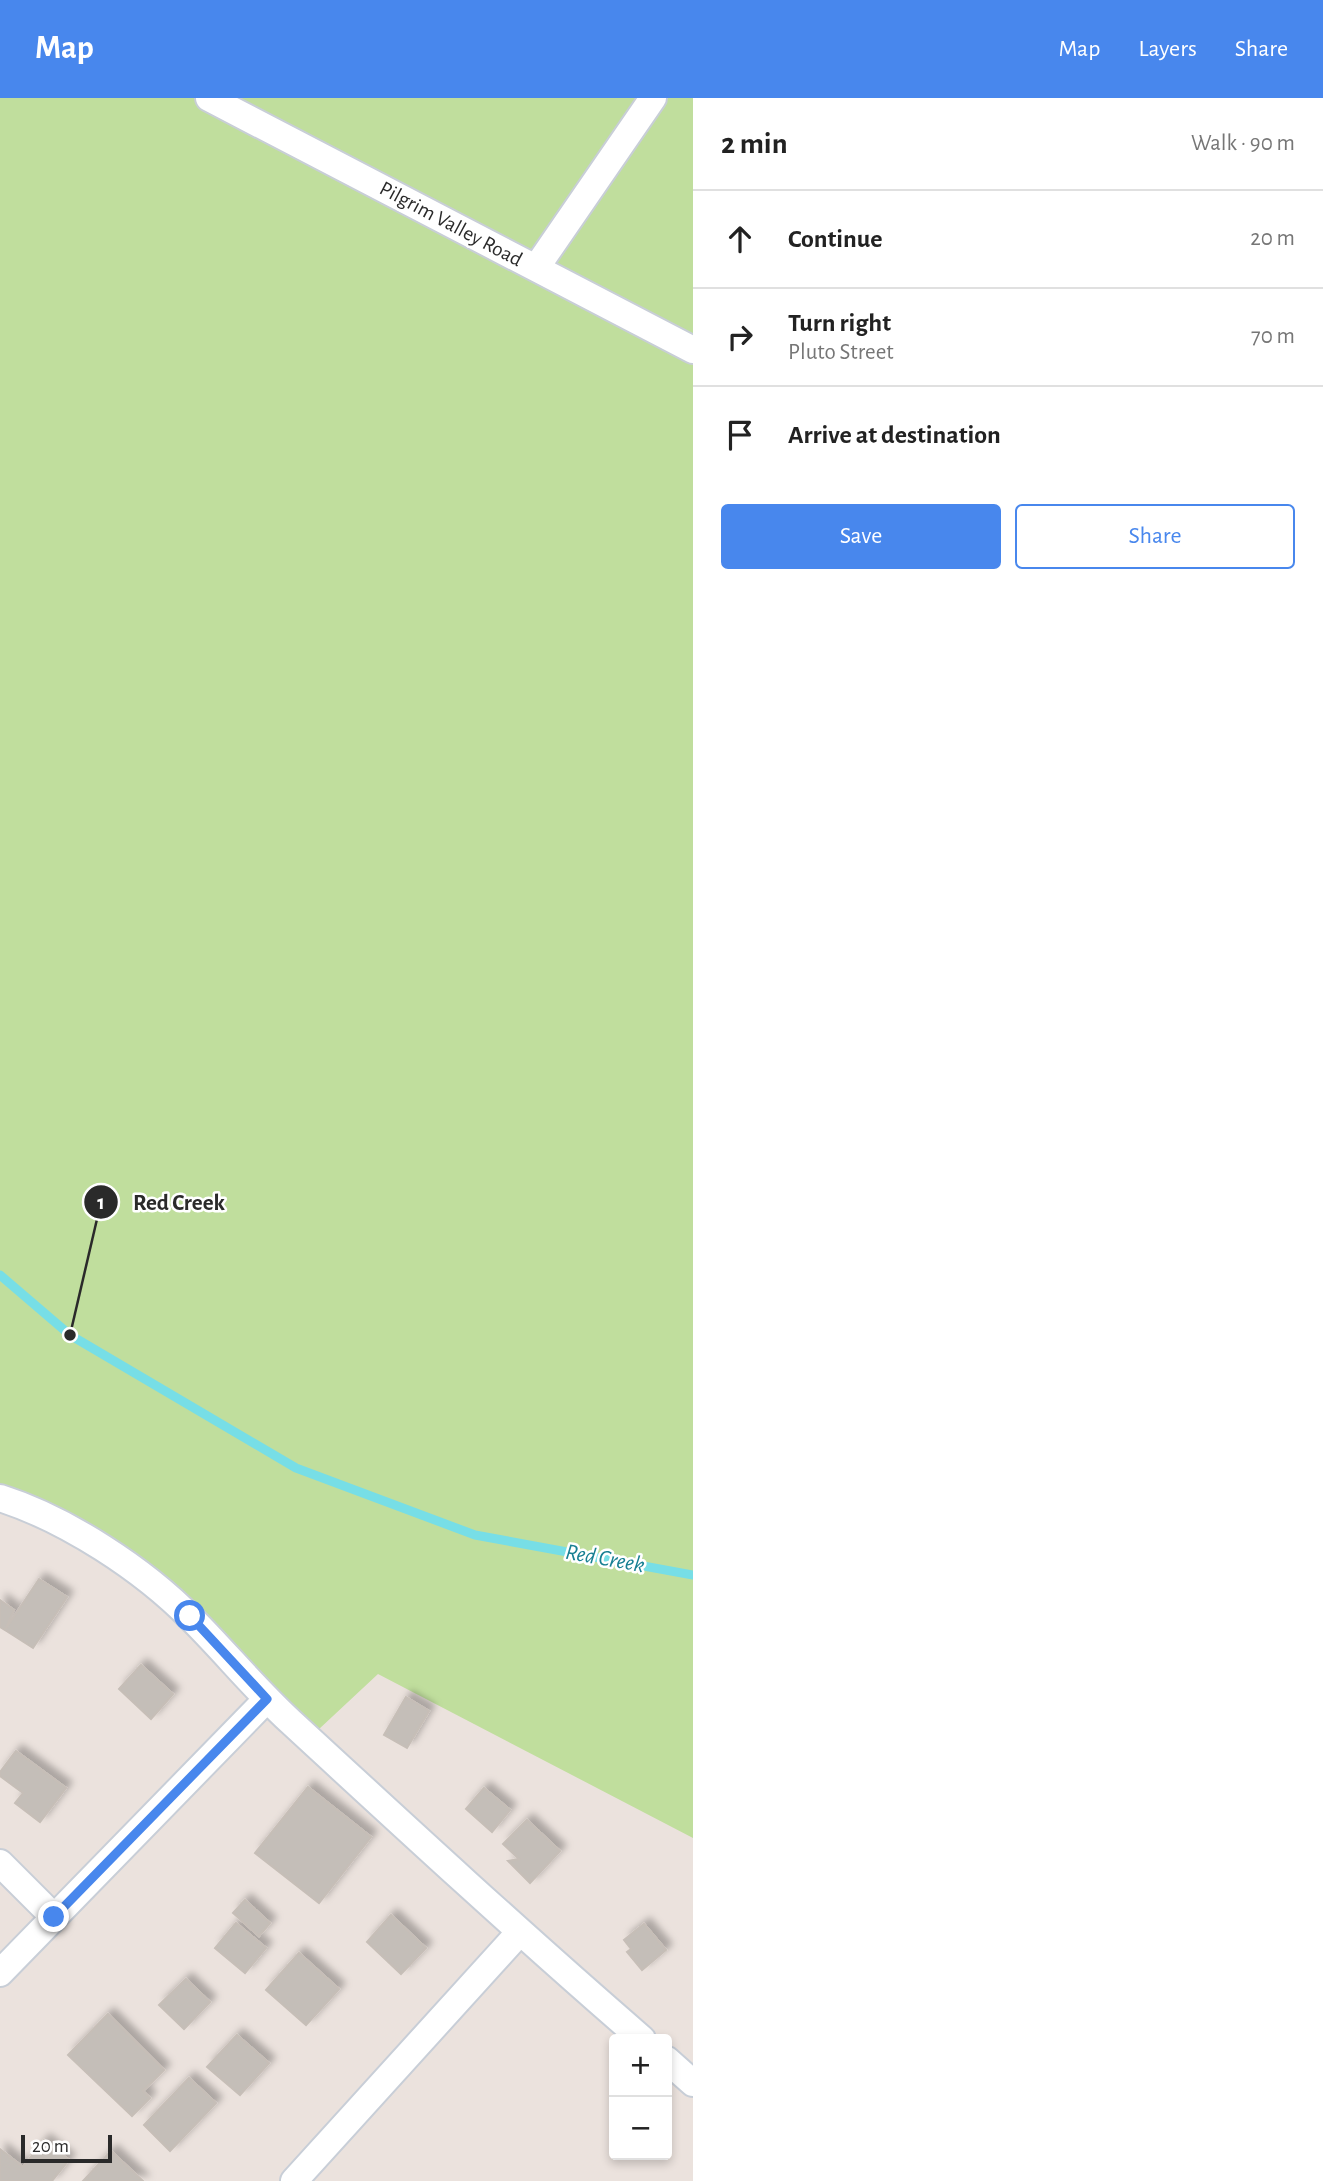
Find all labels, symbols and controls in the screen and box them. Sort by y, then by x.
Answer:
text: Map [35,32,94,65]
text: Map [1058,37,1100,61]
text: Layers [1138,37,1197,61]
text: Share [1235,37,1288,61]
text: 2 min [721,129,788,159]
text: Walk · 90 m [1191,132,1295,155]
street label: Pilgrim Valley Road [376,178,526,270]
icon: ahead [721,220,759,258]
text: Continue [788,226,883,252]
text: 20 m [1250,227,1295,250]
text: Turn right [788,310,891,336]
icon: right [721,318,759,356]
text: 70 m [1251,325,1295,348]
text: Pluto Street [788,341,894,364]
icon: arrive [721,416,759,454]
text: Arrive at destination [788,422,1001,448]
button: Save [721,504,1001,569]
button: Share [1015,504,1295,569]
callout: Red Creek [84,1180,238,1224]
text: 1 [97,1192,105,1213]
text: Red Creek [133,1192,225,1215]
water label: Red Creek [564,1541,647,1577]
route start [174,1600,205,1631]
route end [38,1901,69,1932]
map controls [609,2034,672,2160]
button: + [609,2034,672,2097]
button: − [609,2097,672,2160]
scale bar [21,2132,112,2164]
text: 20 m [32,2137,69,2156]

